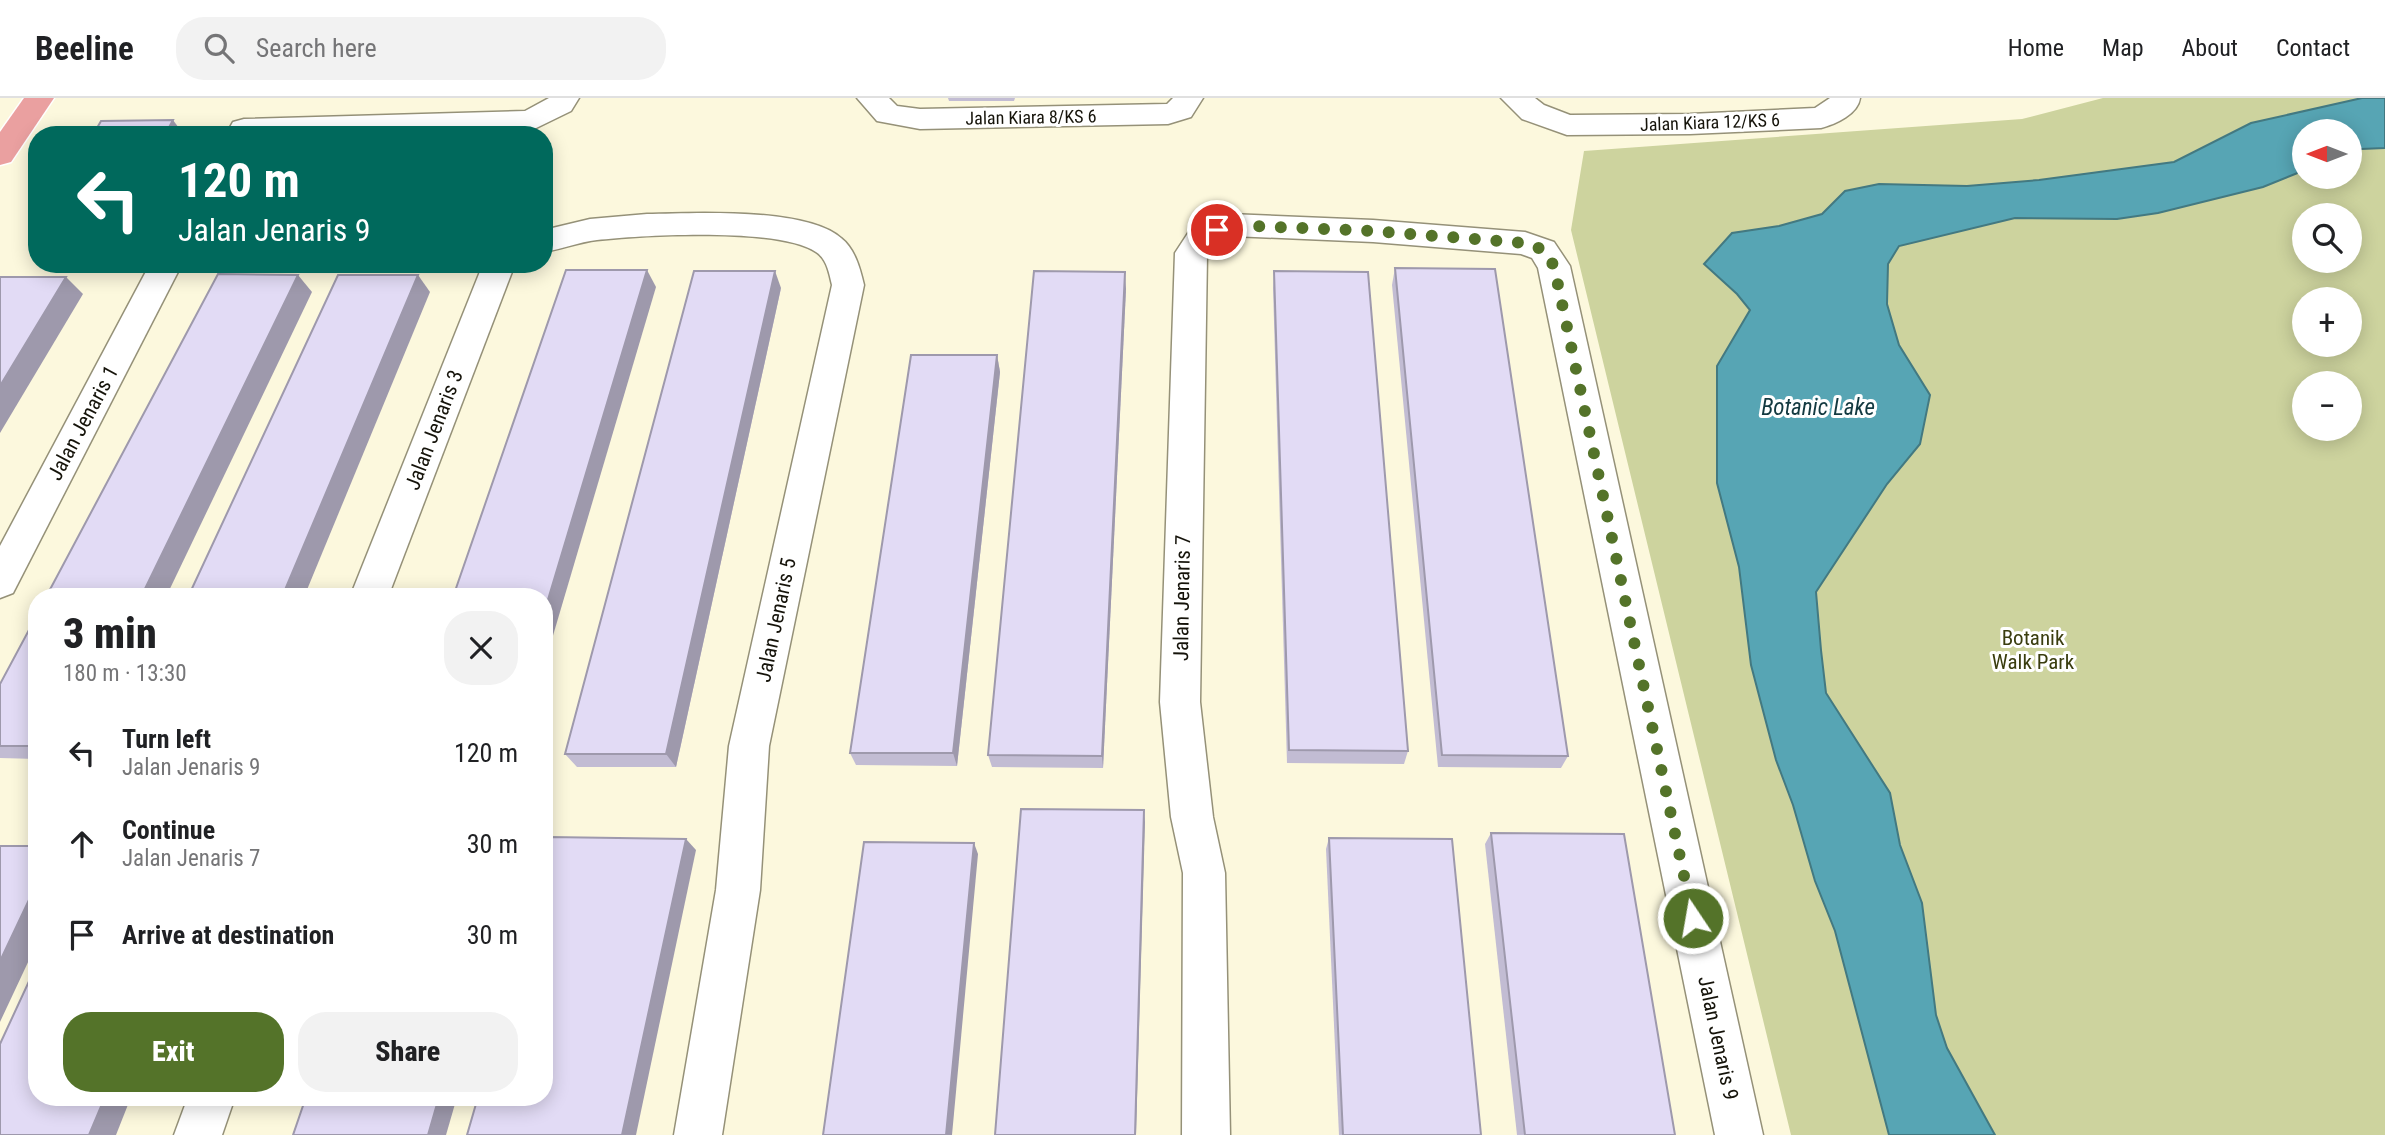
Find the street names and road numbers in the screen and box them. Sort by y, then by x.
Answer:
street label: Jalan Kiara 8/KS 6 [965,105,1097,129]
street label: Jalan Kiara 12/KS 6 [1640,109,1780,135]
street label: Jalan Jenaris 1 [43,362,123,484]
street label: Jalan Jenaris 3 [400,367,468,493]
street label: Jalan Jenaris 7 [1169,535,1195,661]
street label: Jalan Jenaris 5 [751,556,801,684]
street label: Jalan Jenaris 9 [1693,974,1743,1102]

